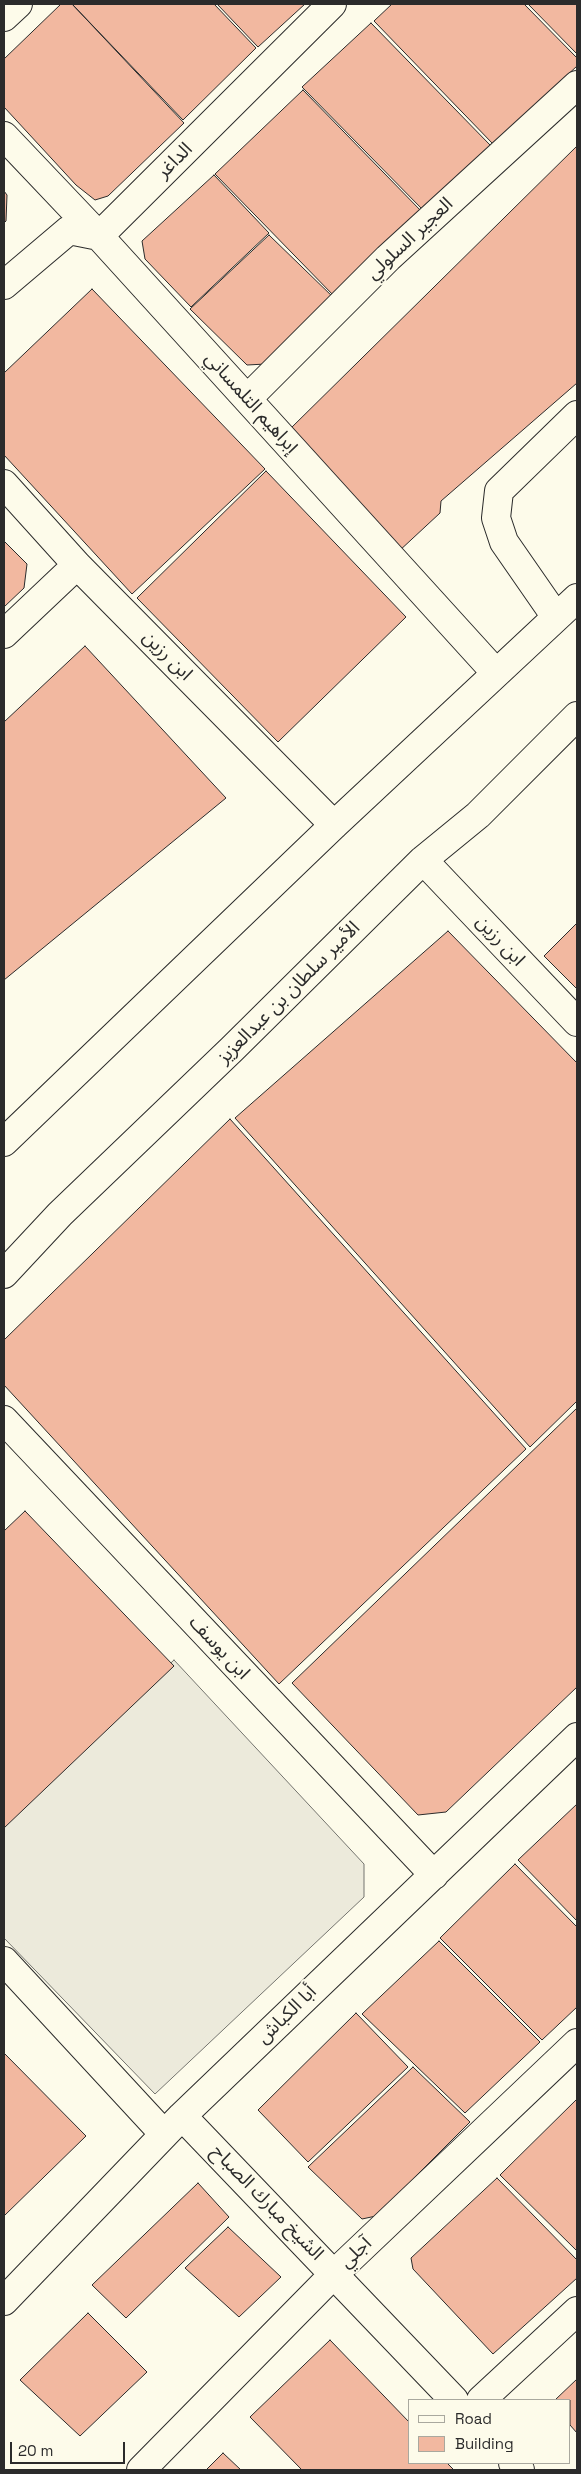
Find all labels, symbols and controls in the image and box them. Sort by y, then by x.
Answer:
street label: الداغر [152,138,198,184]
street label: العجير السلولي [362,193,458,285]
street label: إبراهيم التلمساني [199,348,303,458]
street label: ابن رزين [137,626,197,686]
street label: ابن رزين [471,911,529,971]
street label: الأمير سلطان بن عبدالعزيز [213,917,365,1069]
street label: ابن يوسف [184,1611,254,1685]
street label: أبا الكباش [252,1981,322,2049]
street label: الشيخ مبارك الصباح [206,2140,328,2266]
street label: آجلي [335,2233,377,2273]
legend [408,2399,571,2464]
text: Road [455,2409,492,2428]
scale bar [12,2432,128,2464]
text: Building [455,2434,514,2453]
text: 20 m [18,2441,53,2460]

